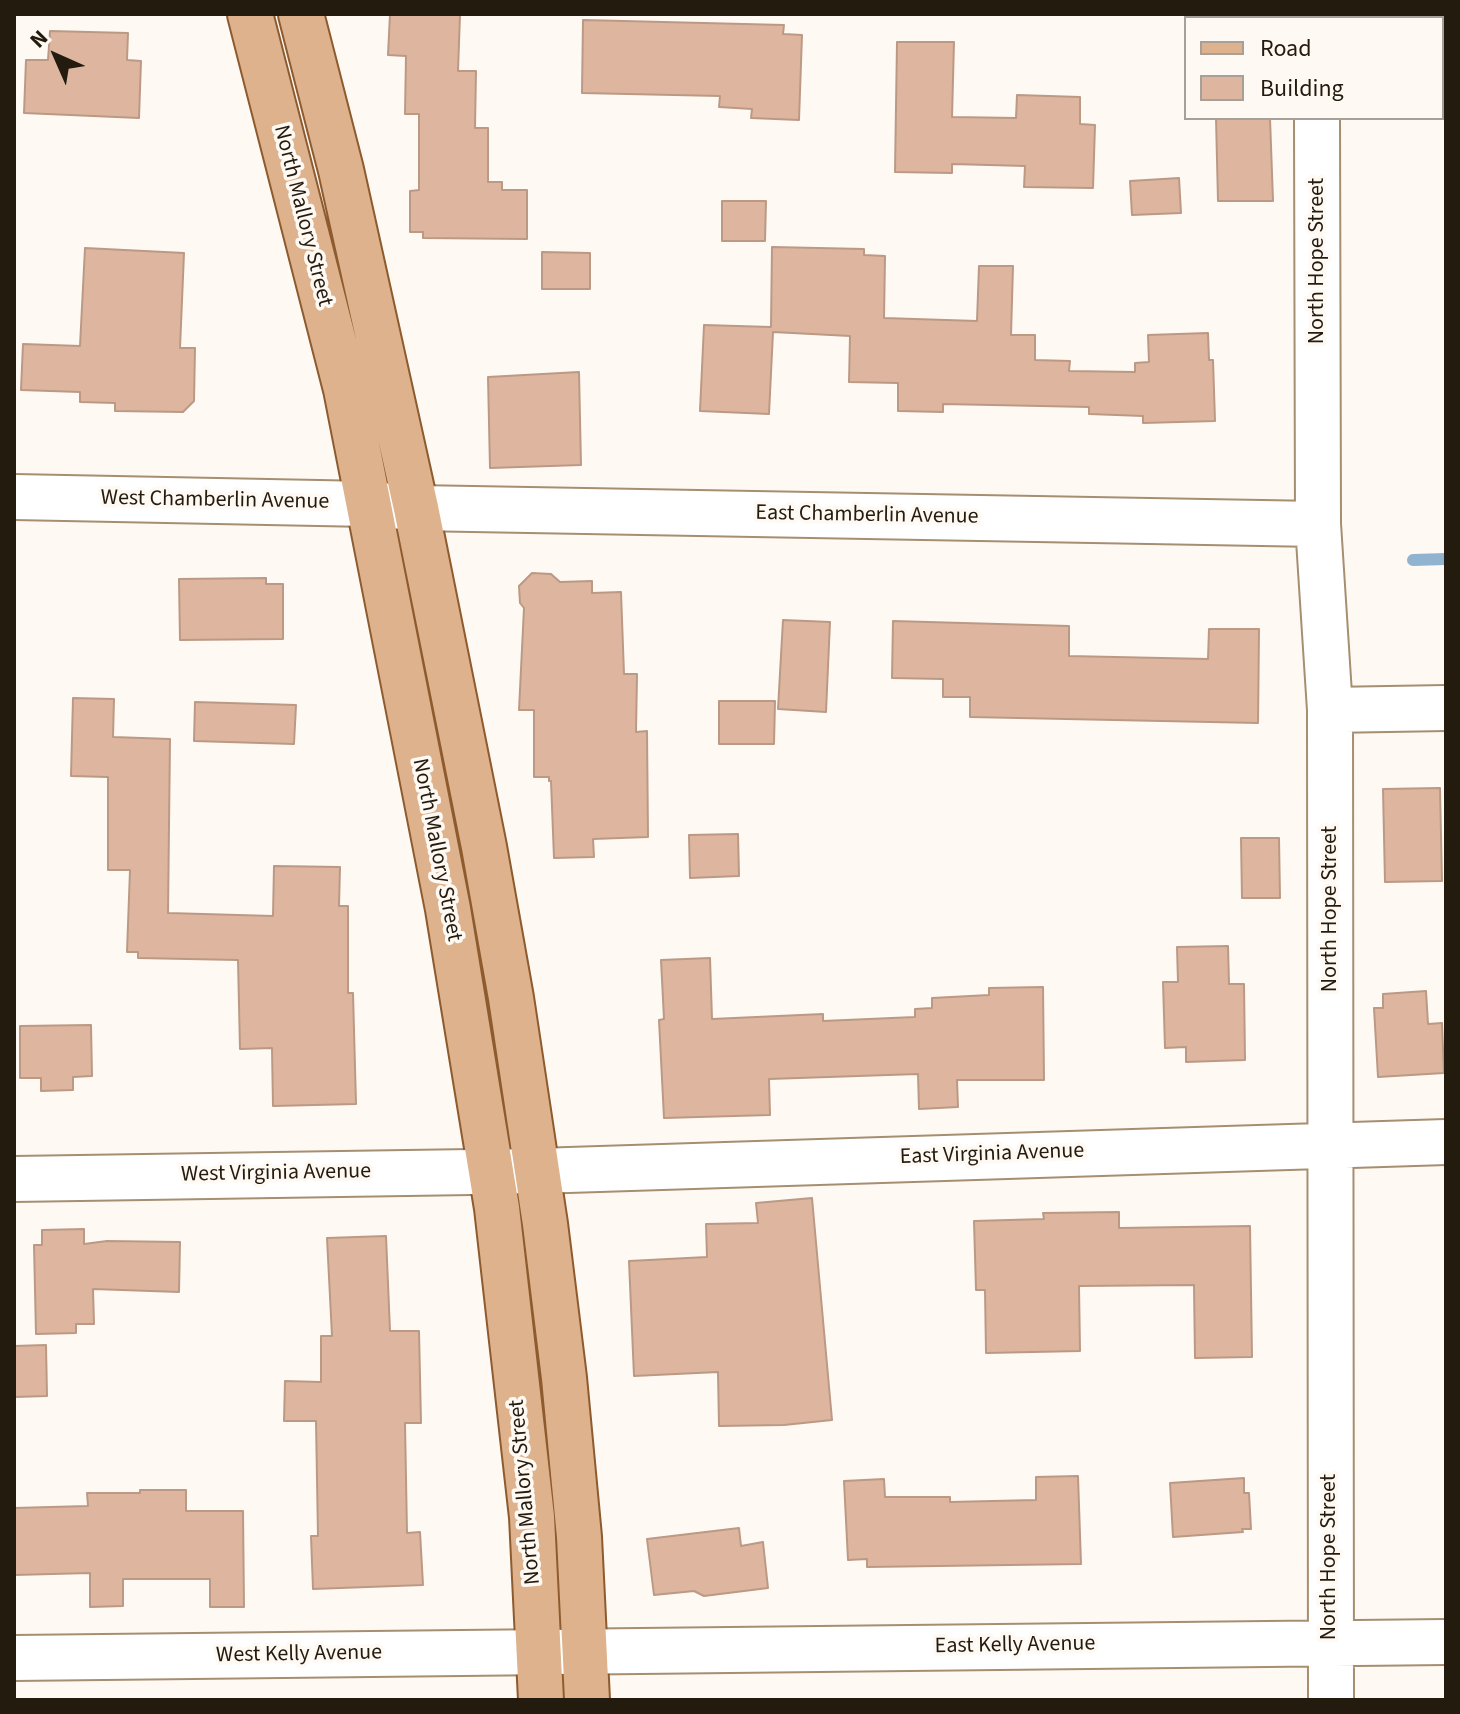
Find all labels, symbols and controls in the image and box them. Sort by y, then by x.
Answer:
north arrow [16,16,96,96]
legend [1184,16,1444,120]
text: N [23,23,56,56]
text: Road [1260,31,1312,66]
text: Building [1260,71,1344,106]
street label: North Mallory Street [267,123,337,309]
street label: North Hope Street [1305,178,1331,344]
street label: West Chamberlin Avenue [100,486,330,516]
street label: East Chamberlin Avenue [755,501,979,531]
street label: North Mallory Street [405,756,467,944]
street label: North Hope Street [1318,826,1344,992]
street label: East Virginia Avenue [899,1139,1085,1171]
street label: West Virginia Avenue [181,1159,371,1189]
street label: North Mallory Street [505,1398,547,1586]
street label: North Hope Street [1317,1474,1343,1640]
street label: East Kelly Avenue [935,1631,1095,1661]
street label: West Kelly Avenue [216,1640,382,1670]

